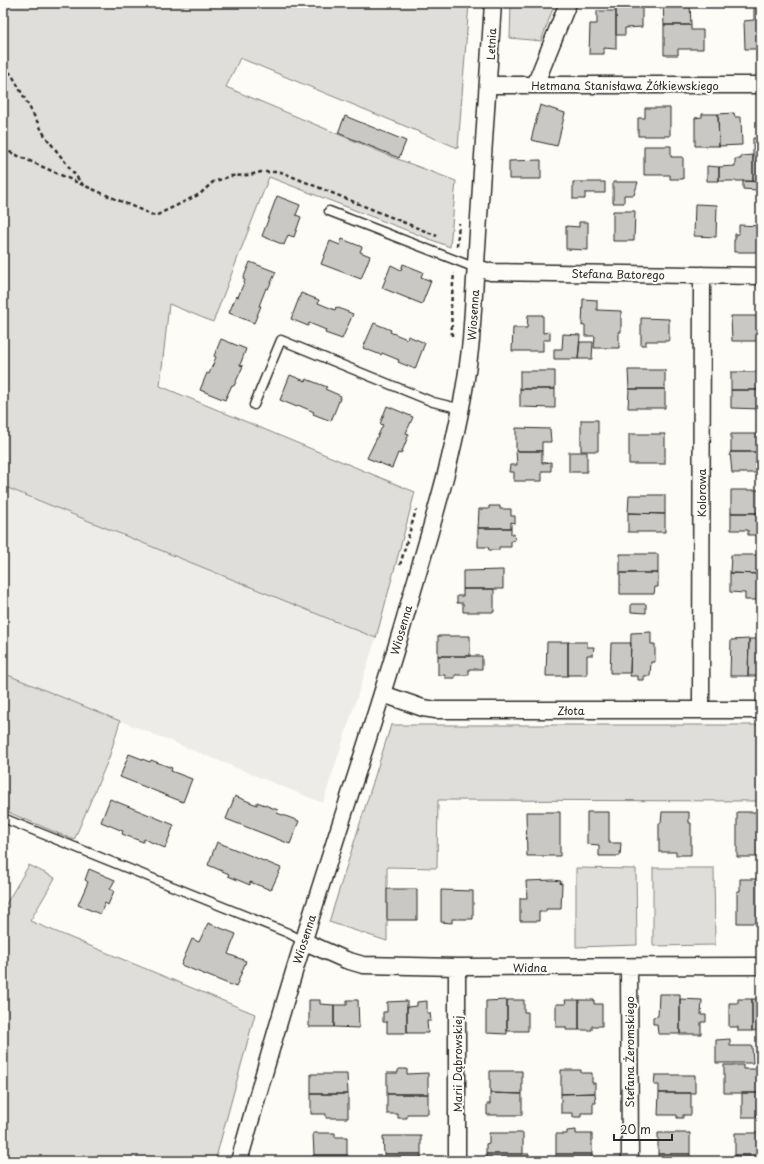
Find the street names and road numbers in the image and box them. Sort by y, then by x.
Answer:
street label: Letnia [482,27,500,60]
street label: Hetmana Stanisława Żółkiewskiego [531,77,719,94]
street label: Stefana Batorego [571,265,665,283]
street label: Wiosenna [463,289,483,341]
street label: Kolorowa [693,469,710,517]
street label: Wiosenna [386,603,416,657]
street label: Złota [557,702,585,719]
street label: Wiosenna [288,912,320,966]
street label: Widna [513,959,547,976]
street label: Stefana Żeromskiego [621,996,638,1108]
street label: Marii Dąbrowskiej [449,1016,466,1112]

